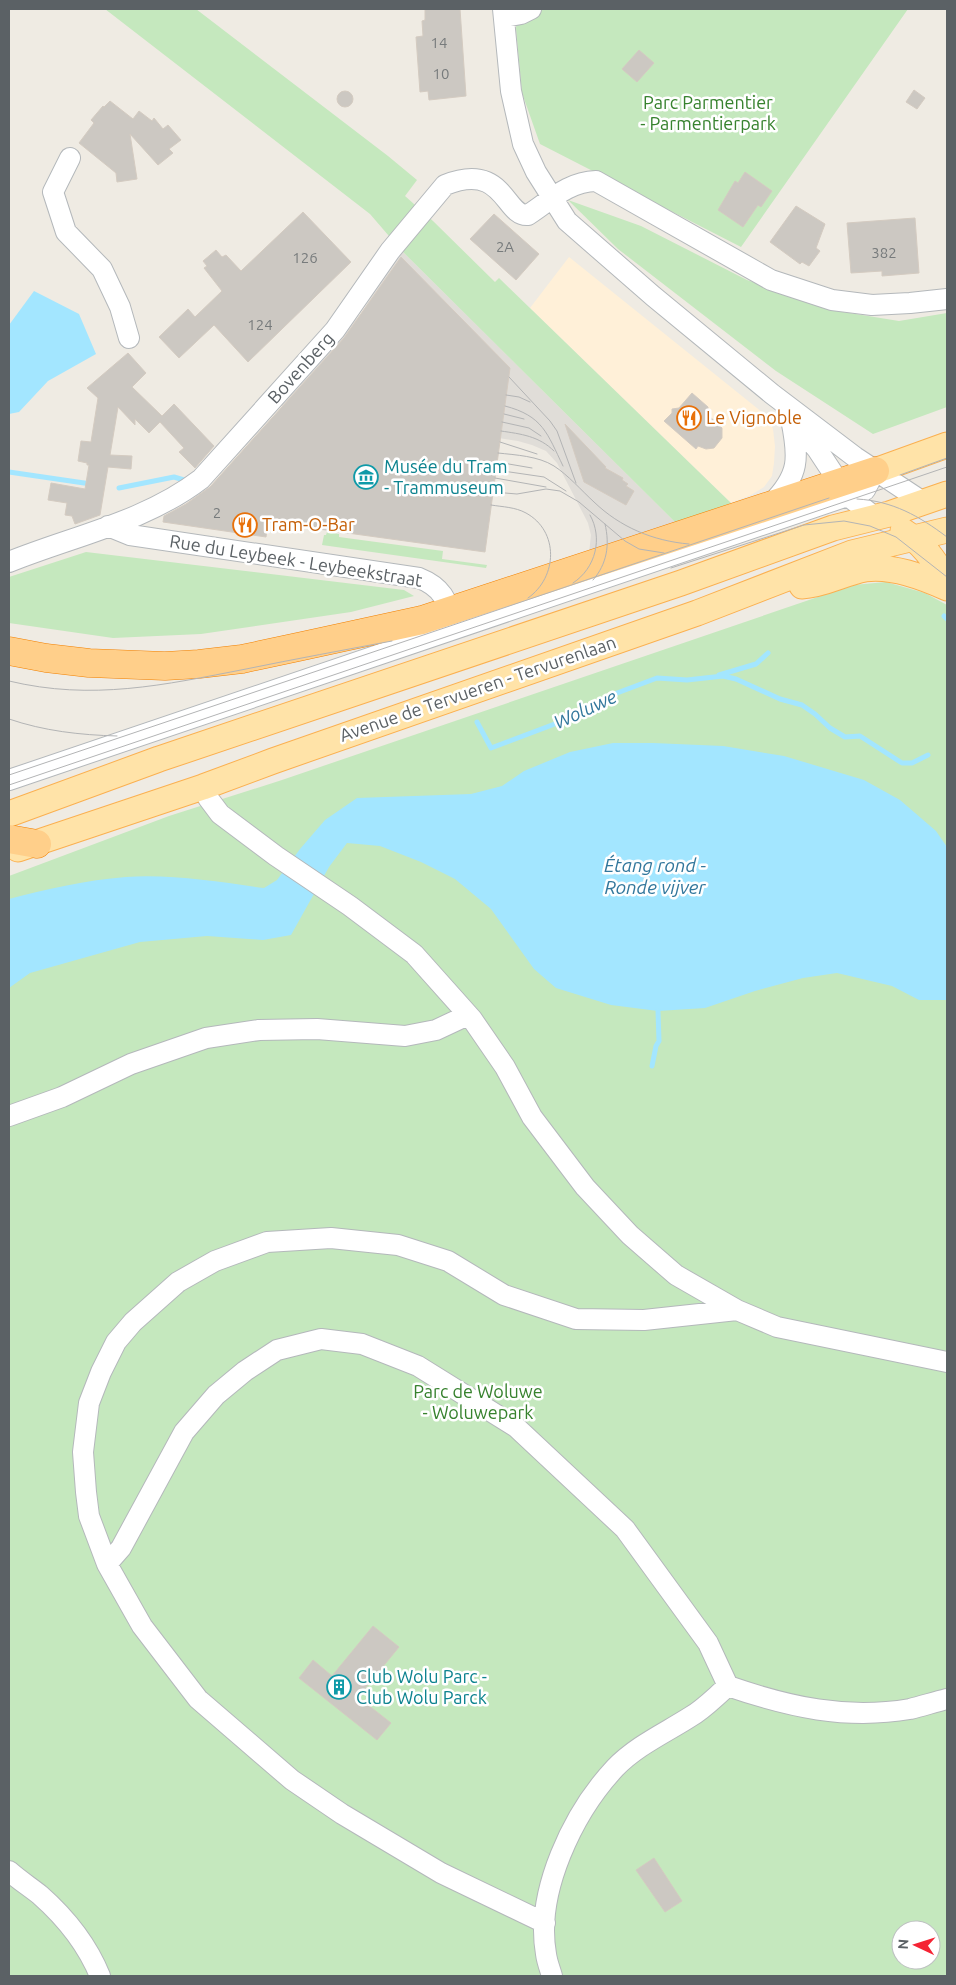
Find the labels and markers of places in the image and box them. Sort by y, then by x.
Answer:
restaurant icon: Le Vignoble [676,405,702,431]
place label: Le Vignoble [706,407,802,427]
place label: Musée du Tram - Trammuseum [384,456,508,497]
museum icon: Musée du Tram - Trammuseum [353,464,379,490]
restaurant icon: Tram-O-Bar [232,512,258,538]
place label: Tram-O-Bar [262,514,355,534]
place label: Club Wolu Parc - Club Wolu Parck [356,1666,487,1707]
building icon: Club Wolu Parc - Club Wolu Parck [326,1674,352,1700]

